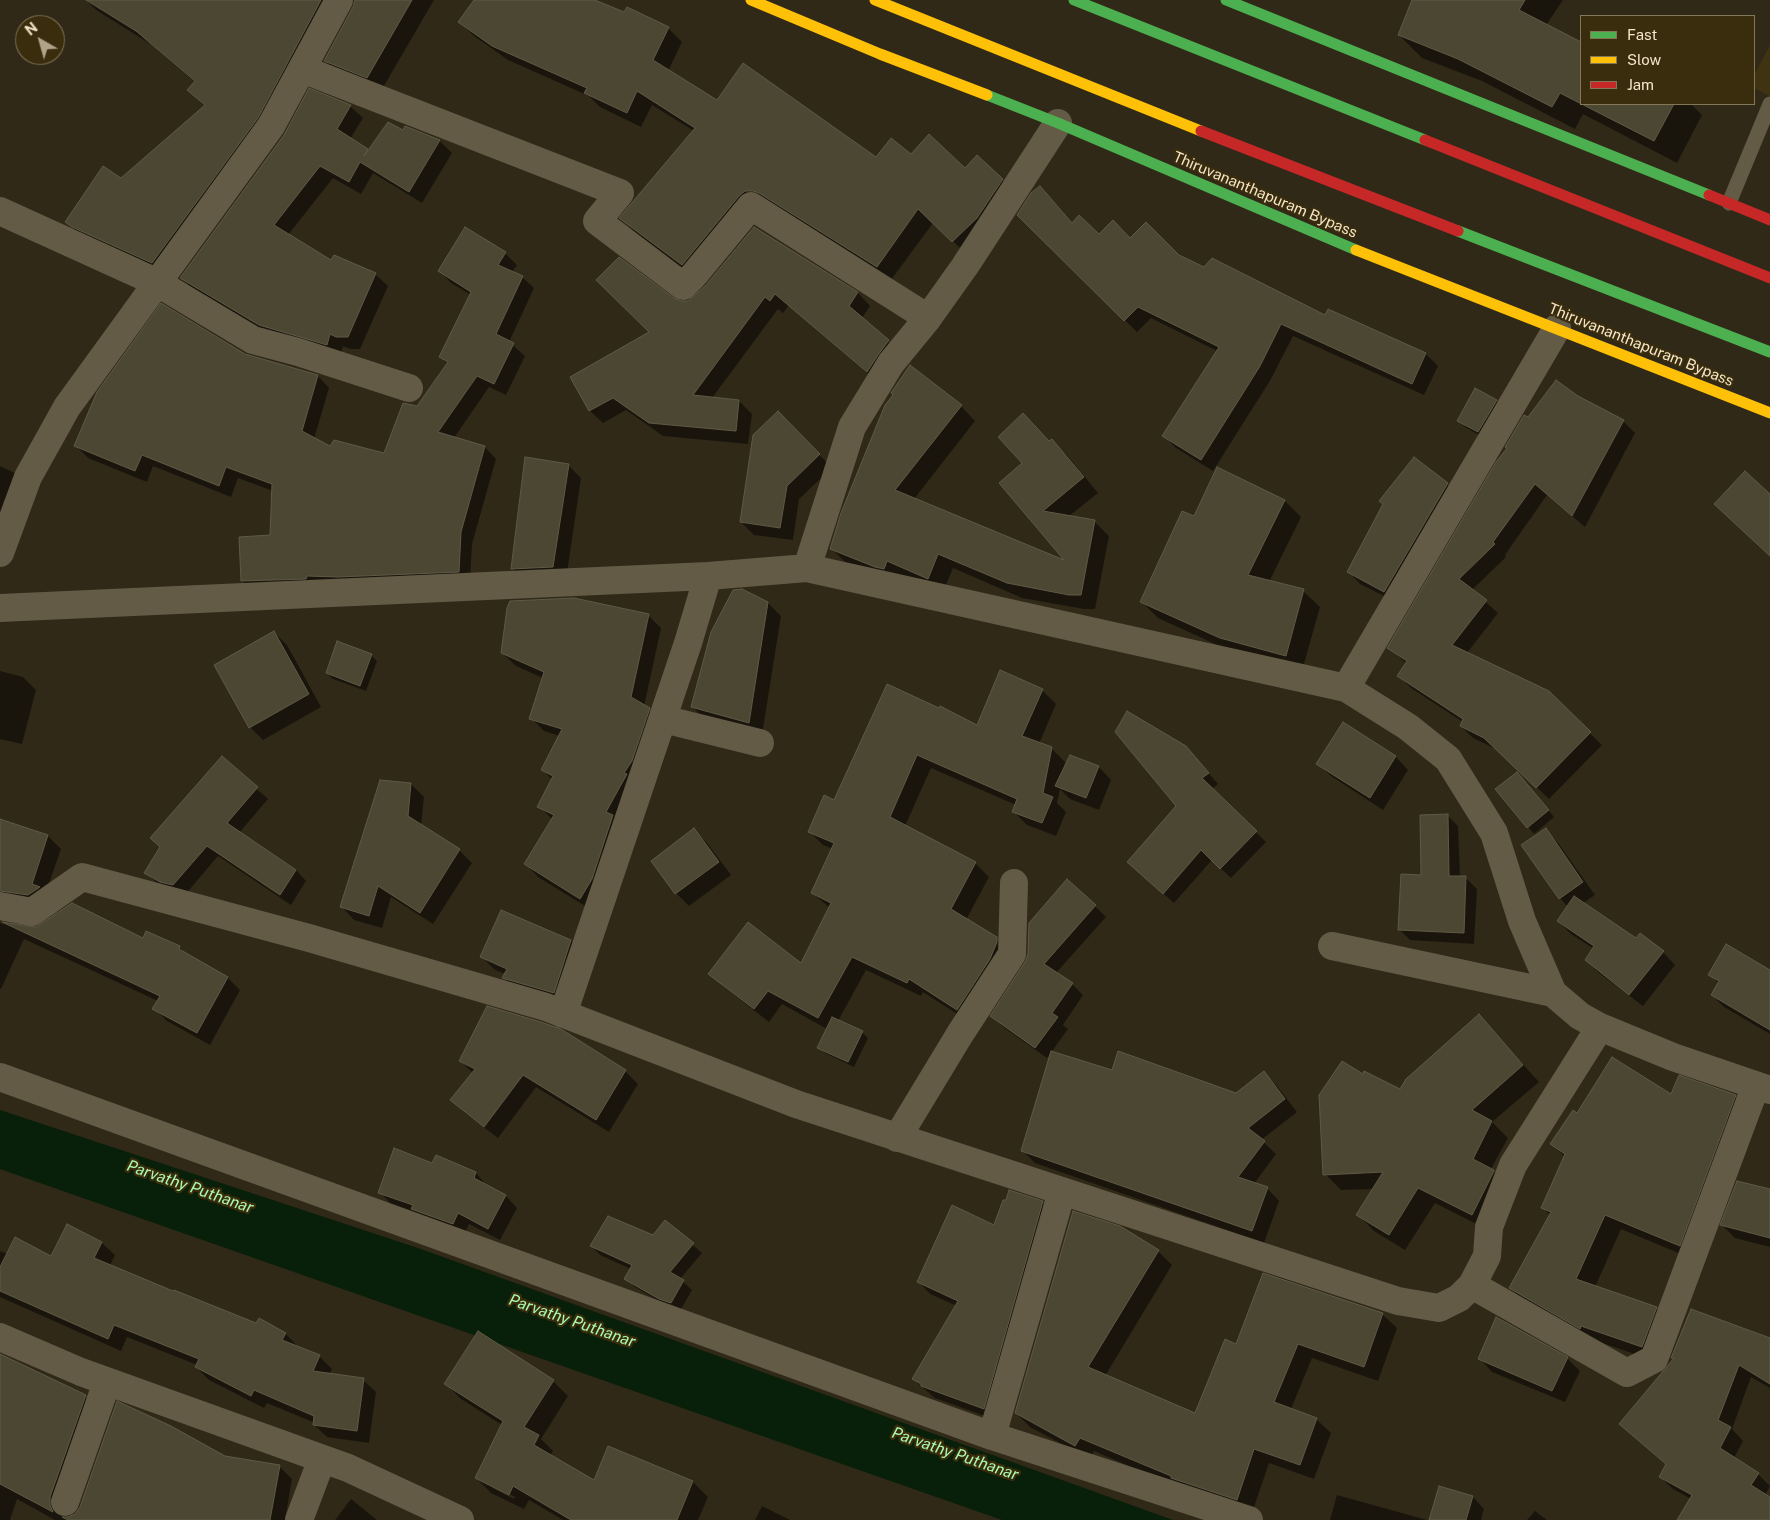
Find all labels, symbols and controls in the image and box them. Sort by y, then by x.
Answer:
north arrow [15,15,65,65]
legend [1580,15,1755,105]
text: N [22,19,41,39]
text: Fast [1627,26,1657,43]
text: Slow [1627,51,1661,68]
text: Jam [1627,76,1654,93]
street label: Thiruvananthapuram Bypass [1170,148,1360,242]
street label: Thiruvananthapuram Bypass [1546,300,1736,390]
water label: Parvathy Puthanar [124,1156,256,1218]
water label: Parvathy Puthanar [506,1290,638,1352]
water label: Parvathy Puthanar [889,1423,1021,1485]

